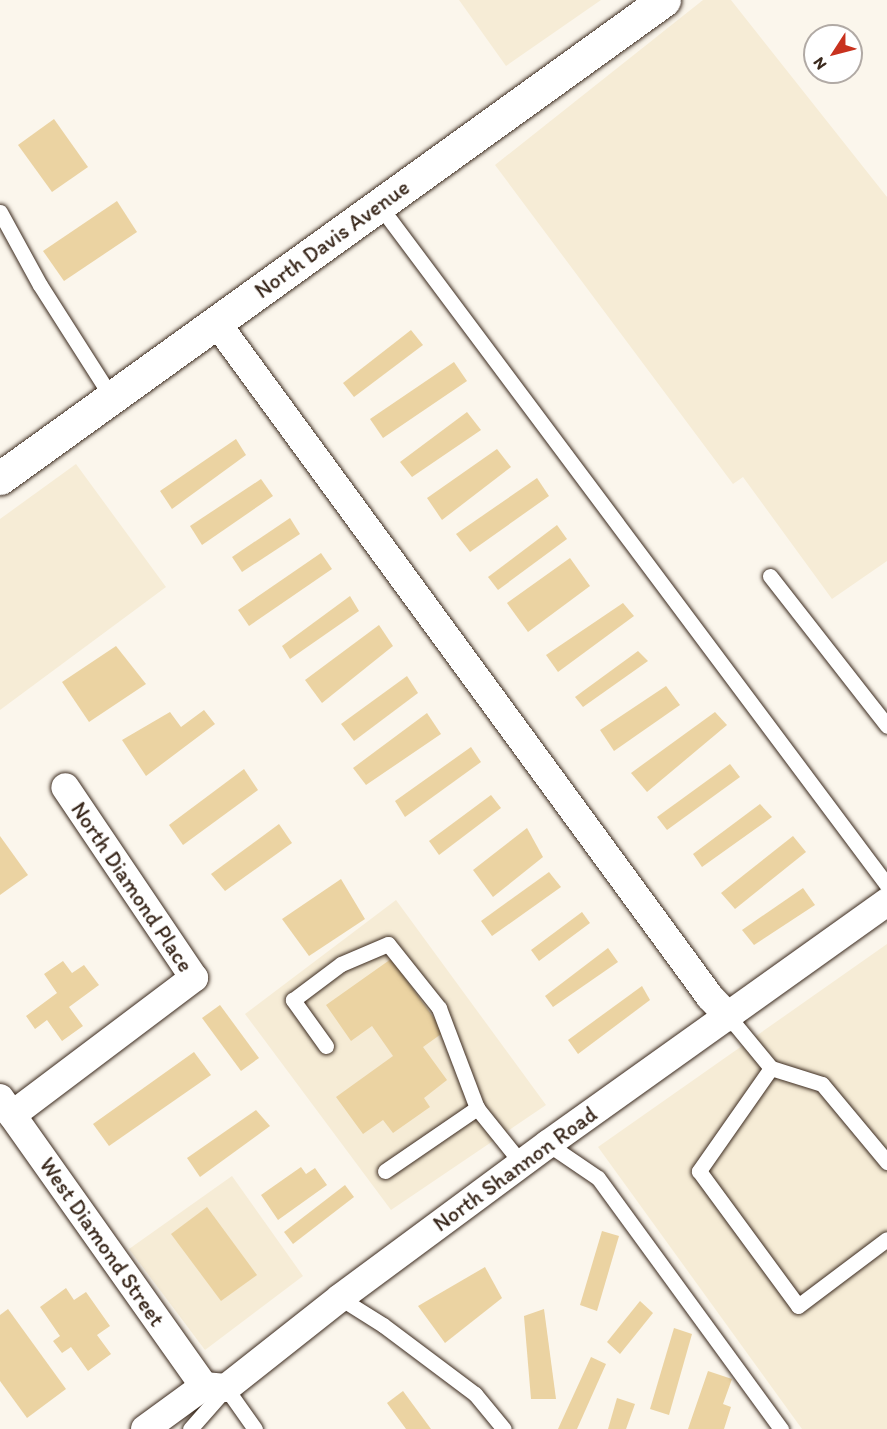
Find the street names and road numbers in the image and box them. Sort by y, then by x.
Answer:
street label: North Davis Avenue [249,174,415,304]
street label: North Diamond Place [65,797,199,977]
street label: North Shannon Road [428,1101,602,1237]
street label: West Diamond Street [34,1153,170,1331]

